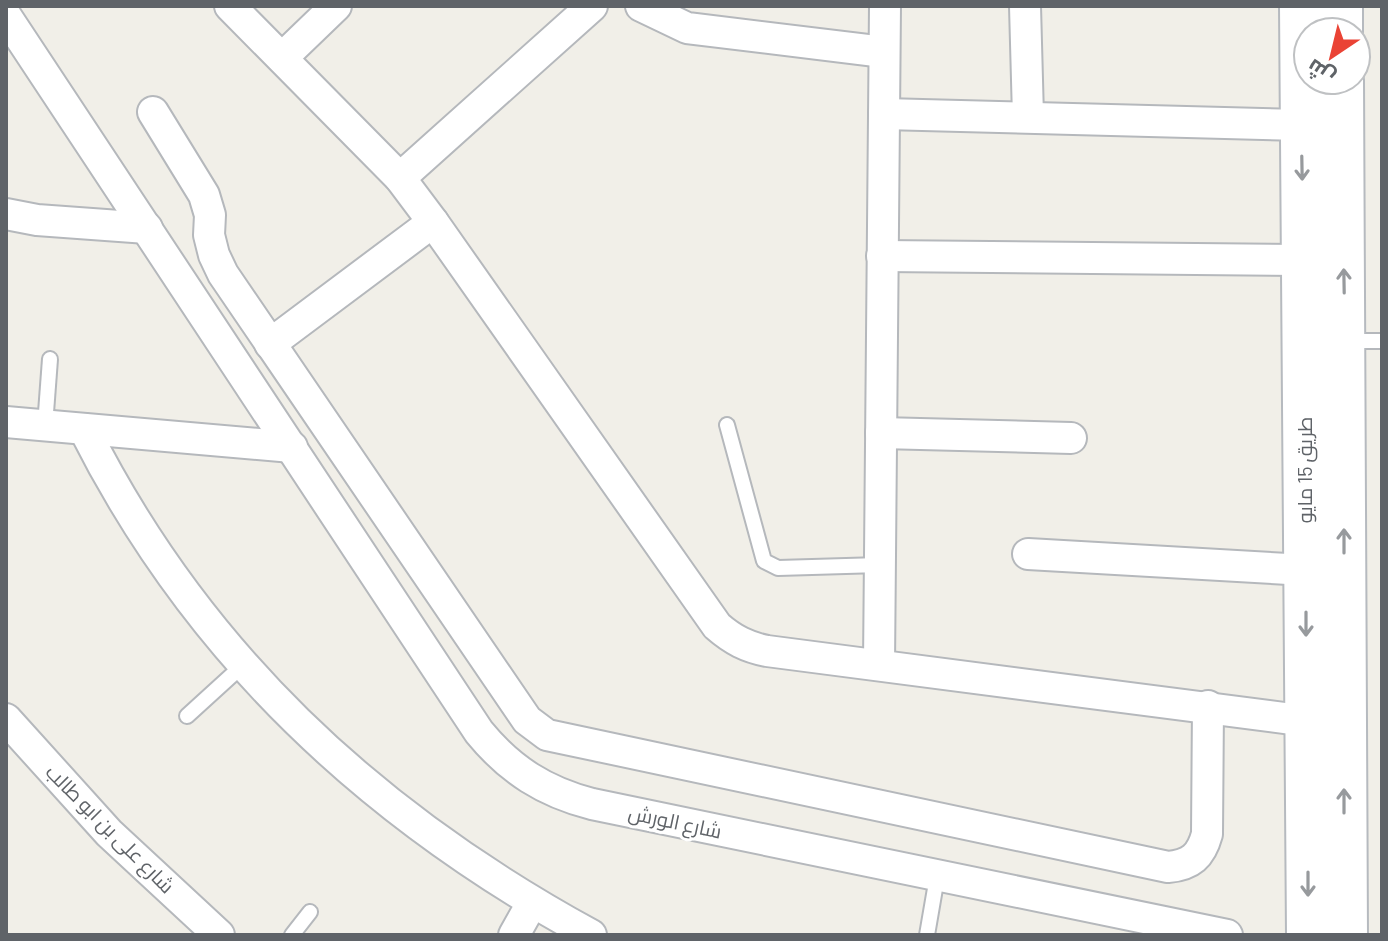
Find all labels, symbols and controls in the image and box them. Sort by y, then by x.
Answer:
north arrow [1292,16,1372,96]
text: ش [1301,53,1340,92]
one-way arrow [1294,154,1310,181]
one-way arrow [1336,268,1352,295]
street label: طريق 15 مايو [1292,417,1318,523]
one-way arrow [1337,528,1352,555]
one-way arrow [1298,610,1314,637]
street label: شارع على بن ابو طالب [39,759,180,900]
one-way arrow [1336,788,1352,815]
street label: شارع الورش [626,799,724,846]
one-way arrow [1300,870,1316,897]

